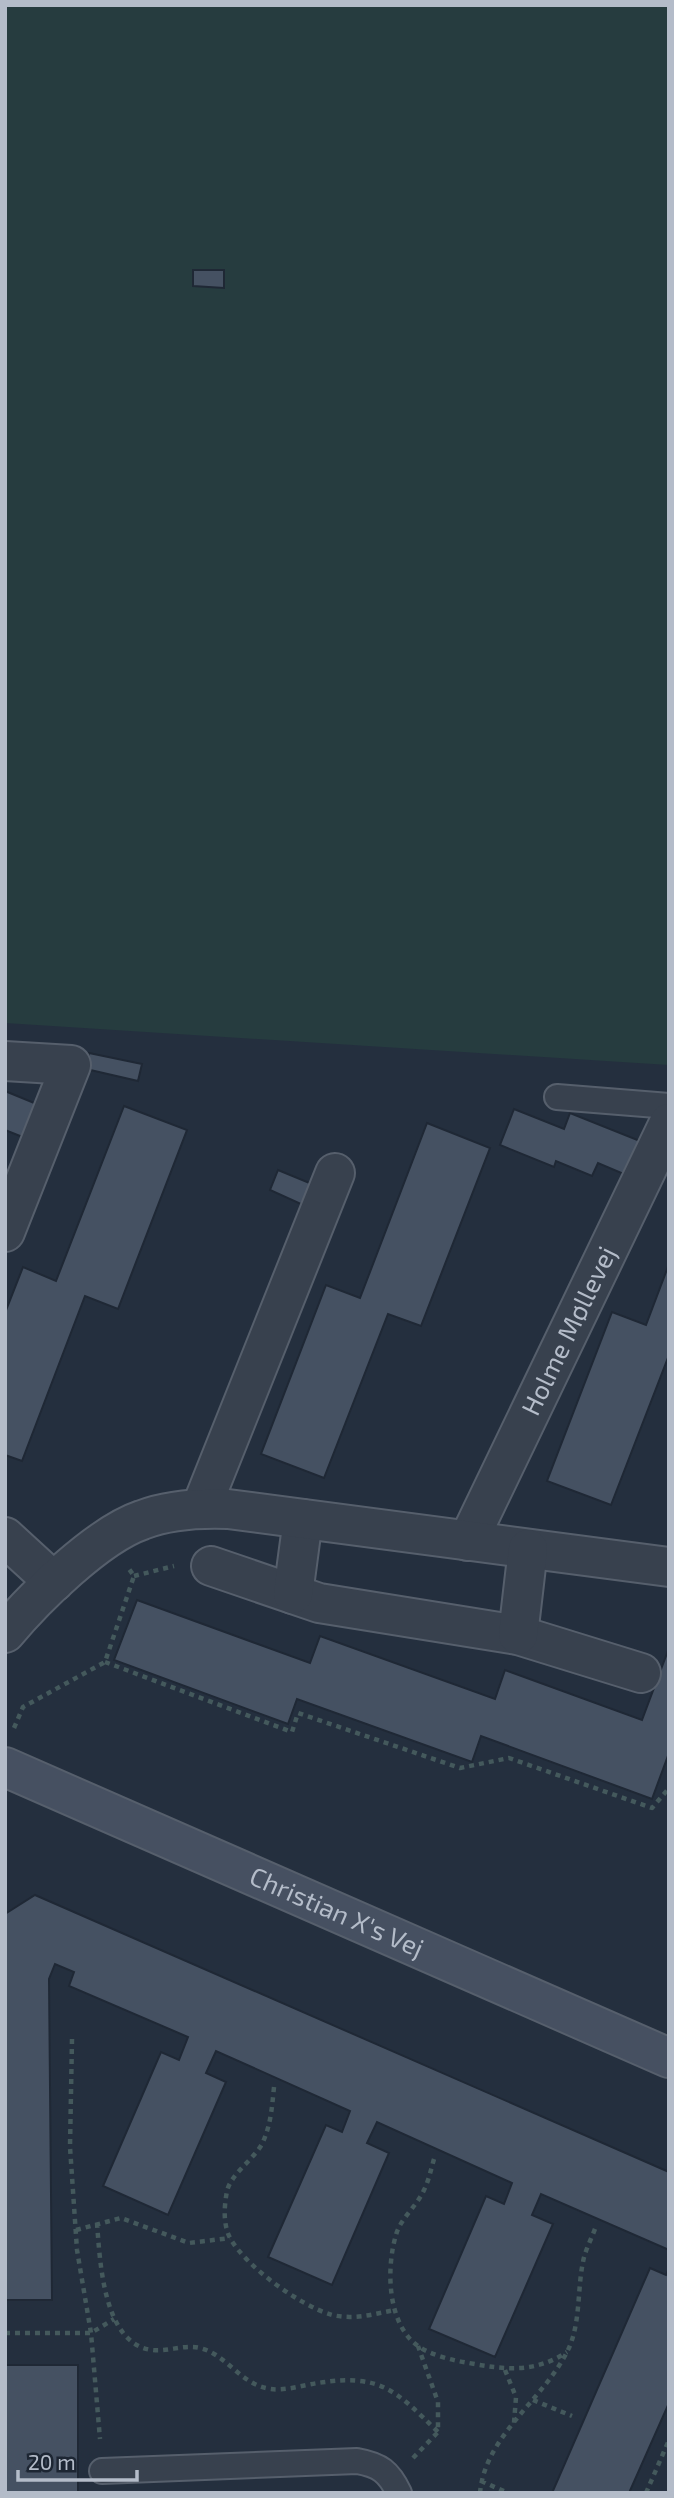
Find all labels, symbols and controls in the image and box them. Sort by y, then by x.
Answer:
street label: Holme Møllevej [514,1241,621,1420]
street label: Christian X's Vej [245,1859,429,1963]
scale bar [18,2438,136,2482]
text: 20 m [28,2449,76,2474]

